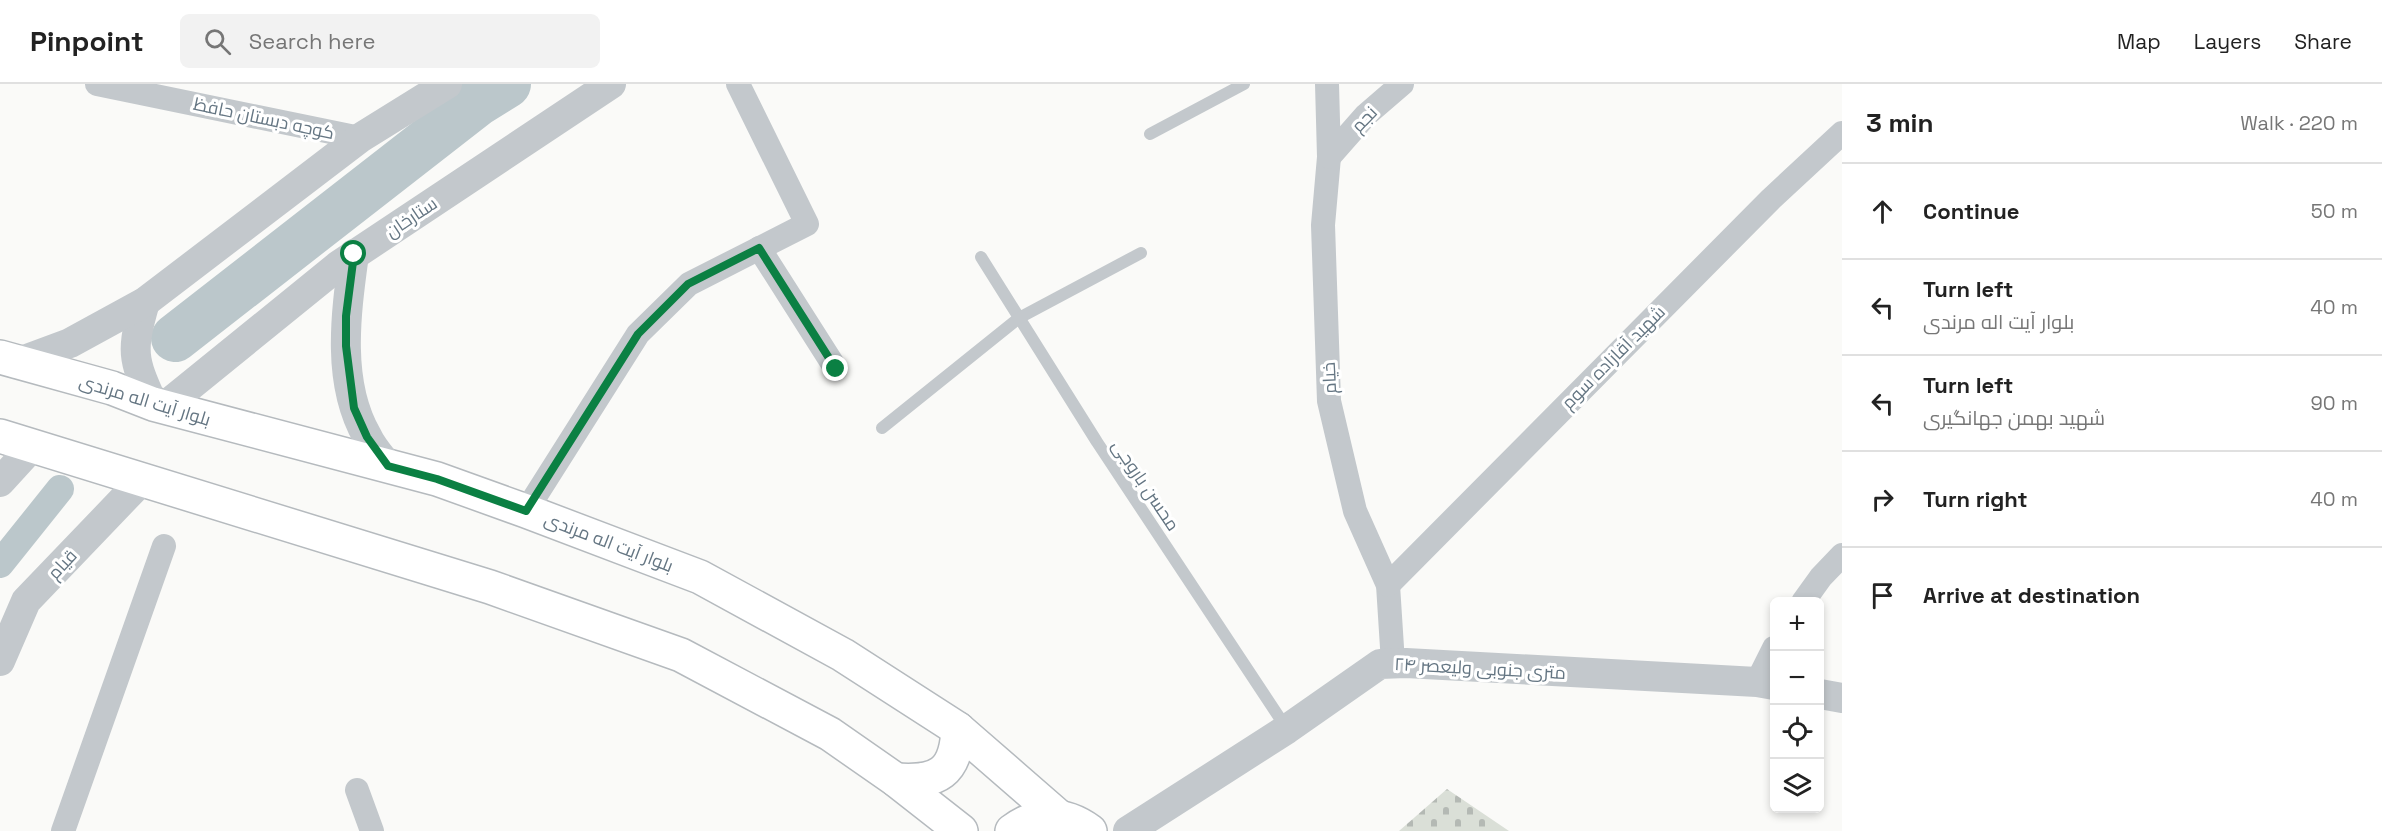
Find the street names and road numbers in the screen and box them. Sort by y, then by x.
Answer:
street label: کوچه دبستان حافظ [191,92,337,145]
street label: نجم [1346,101,1383,138]
street label: ستارخان [381,191,441,243]
street label: شهید آقازاده سوم [1556,300,1670,414]
street label: خیام [1317,361,1342,395]
street label: بلوار آیت اله مرندی [76,369,214,431]
street label: محسن باروجی [1107,435,1185,535]
street label: بلوار آیت اله مرندی [541,507,677,577]
street label: قیام [42,544,82,585]
street label: ۲۴ متری جنوبی ولیعصر [1394,652,1566,684]

